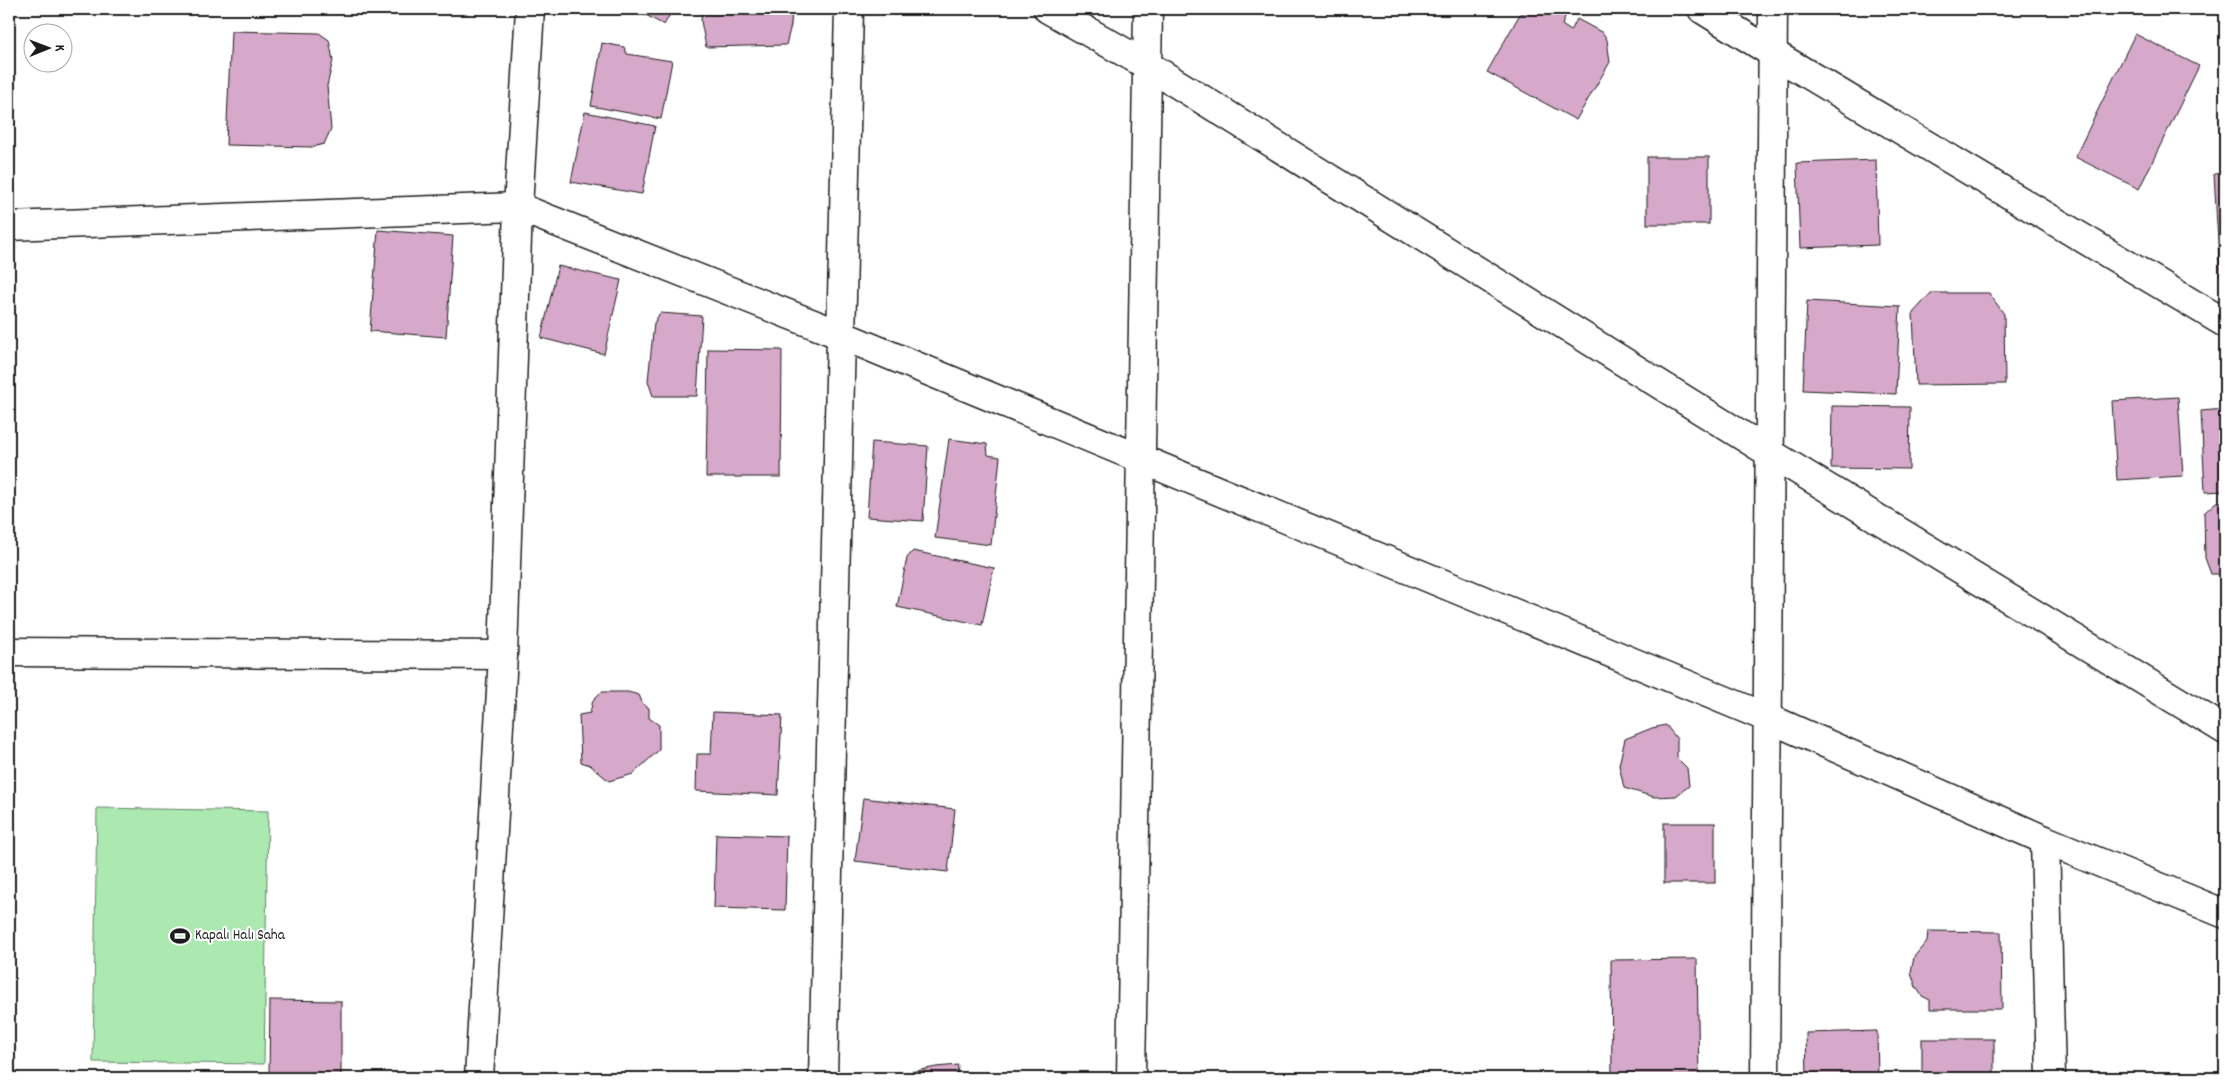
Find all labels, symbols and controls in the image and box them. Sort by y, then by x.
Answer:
north arrow [22,22,72,72]
text: K [49,44,69,52]
sports icon: Kapalı Halı Saha [169,925,191,947]
place label: Kapalı Halı Saha [195,925,286,947]

